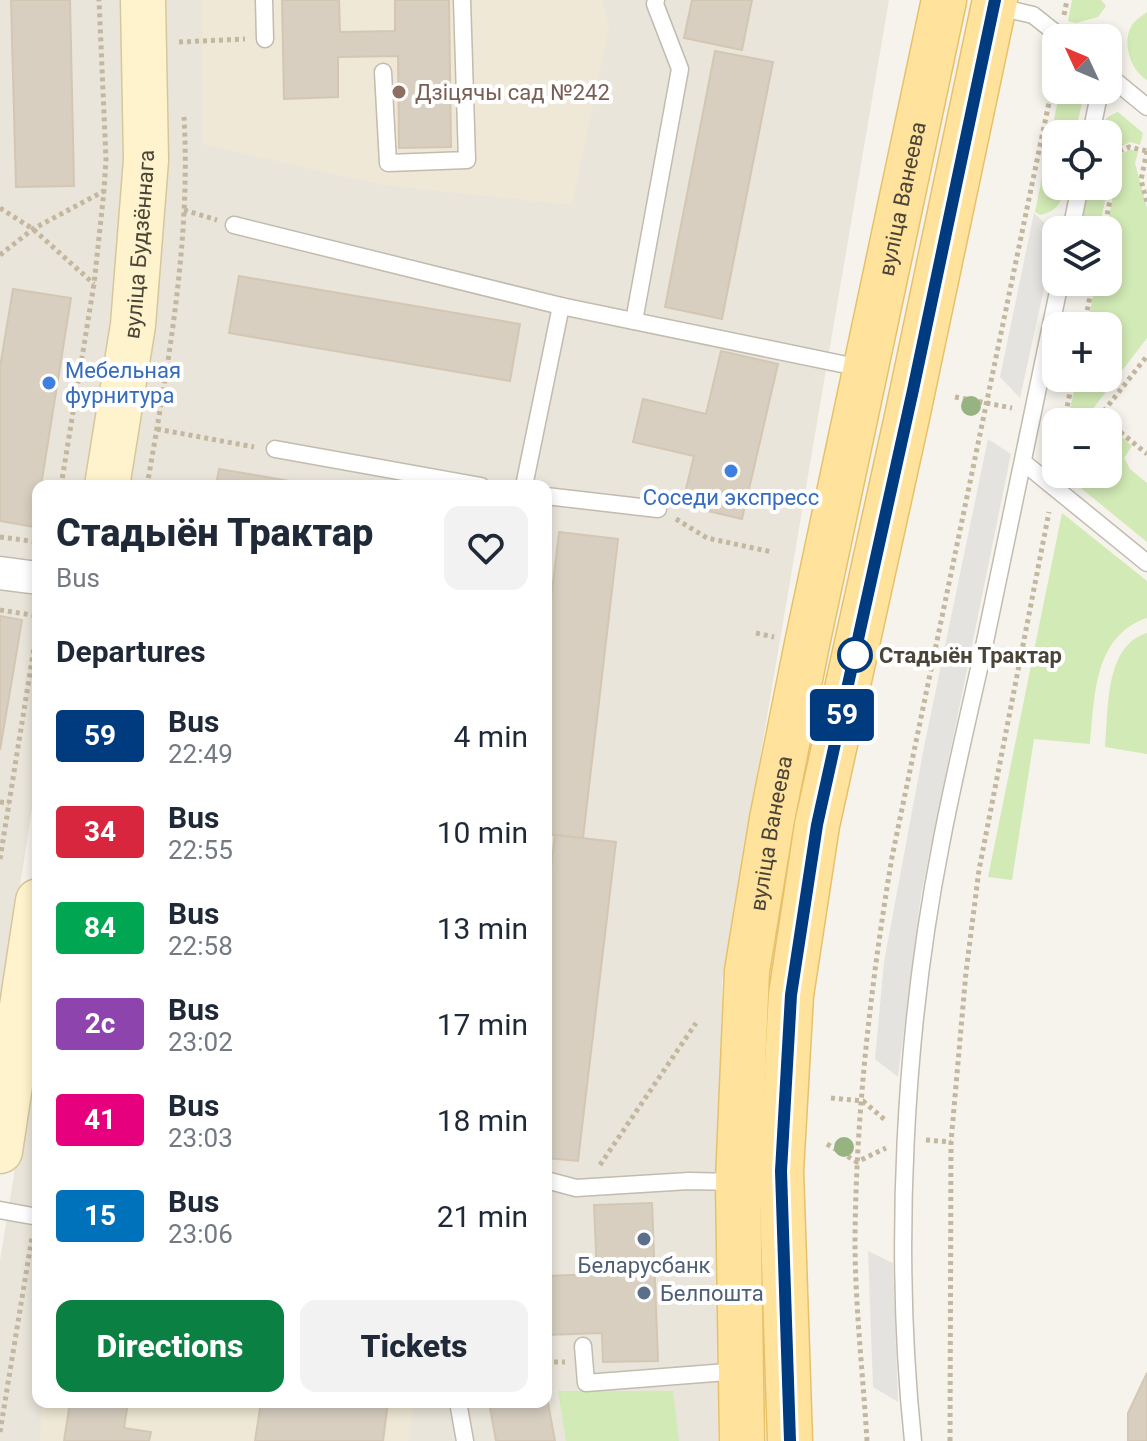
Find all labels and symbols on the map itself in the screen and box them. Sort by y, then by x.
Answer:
north arrow [1042,24,1122,104]
place label: Дзіцячы сад №242 [415,80,610,105]
marker: Дзіцячы сад №242 [390,83,408,101]
street label: вуліца Ванеева [873,119,930,278]
street label: вуліца Будзённага [118,150,159,341]
place label: Мебельная фурнитура [65,358,181,408]
marker: Мебельная фурнитура [40,374,58,392]
marker: Соседи экспресс [722,462,740,480]
place label: Соседи экспресс [643,485,819,510]
marker: Стадыён Трактар [838,638,872,672]
place label: Стадыён Трактар [879,643,1062,668]
line badge: 59 [806,689,878,741]
street label: вуліца Ванеева [745,753,797,913]
marker: Беларусбанк [635,1230,653,1248]
place label: Беларусбанк [578,1253,711,1278]
place label: Белпошта [660,1281,764,1306]
marker: Белпошта [635,1284,653,1302]

